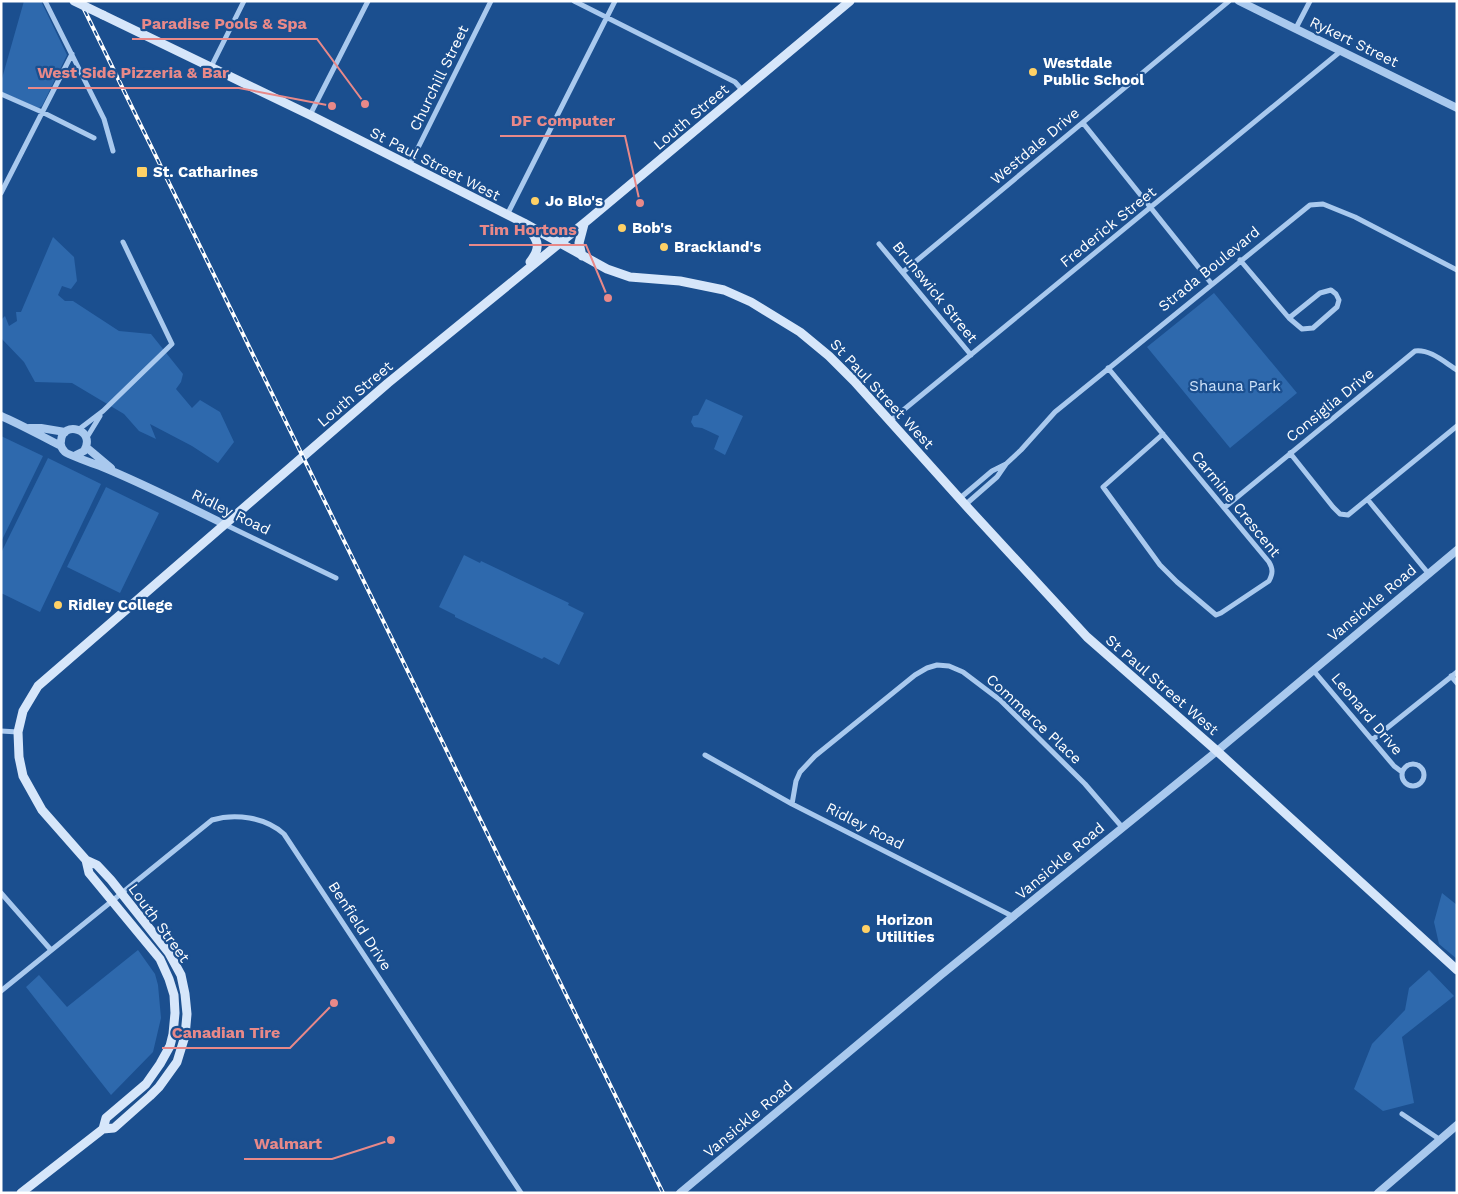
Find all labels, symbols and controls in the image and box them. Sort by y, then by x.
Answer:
callout: Paradise Pools & Spa [132,8,317,39]
street label: Rykert Street [1307,13,1402,72]
text: Paradise Pools & Spa [141,14,307,33]
street label: Churchill Street [406,22,473,134]
place label: Westdale Public School [1043,54,1144,89]
callout: West Side Pizzeria & Bar [28,57,239,88]
text: West Side Pizzeria & Bar [37,63,229,82]
marker: Westdale Public School [1027,66,1039,78]
street label: Louth Street [650,80,733,154]
street label: Westdale Drive [987,104,1083,188]
callout: DF Computer [500,105,625,136]
text: DF Computer [511,111,615,130]
street label: St Paul Street West [367,123,504,205]
place label: St. Catharines [153,163,258,181]
marker: St. Catharines [135,165,149,179]
street label: Frederick Street [1056,182,1160,271]
place label: Jo Blo's [545,192,603,210]
marker: Jo Blo's [529,195,541,207]
callout: Tim Hortons [469,214,586,245]
place label: Bob's [632,219,672,237]
text: Tim Hortons [479,220,577,239]
marker: Bob's [616,222,628,234]
street label: Strada Boulevard [1155,223,1263,315]
place label: Brackland's [674,238,761,256]
street label: Brunswick Street [889,238,982,347]
marker: Brackland's [658,241,670,253]
street label: St Paul Street West [826,335,938,453]
street label: Louth Street [314,357,397,431]
street label: Consiglia Drive [1283,364,1377,446]
park label: Shauna Park [1189,377,1281,395]
street label: Carmine Crescent [1188,447,1285,561]
street label: Ridley Road [189,485,273,539]
street label: Vansickle Road [1324,561,1420,645]
place label: Ridley College [68,596,173,614]
marker: Ridley College [52,599,64,611]
street label: St Paul Street West [1102,631,1223,739]
street label: Leonard Drive [1327,669,1407,759]
street label: Commerce Place [983,670,1085,768]
street label: Ridley Road [823,799,907,853]
street label: Vansickle Road [1012,819,1108,903]
street label: Benfield Drive [325,878,395,974]
street label: Louth Street [124,880,194,966]
place label: Horizon Utilities [876,911,934,946]
marker: Horizon Utilities [860,923,872,935]
callout: Canadian Tire [162,1017,290,1048]
text: Canadian Tire [172,1023,280,1042]
street label: Vansickle Road [700,1077,796,1161]
callout: Walmart [244,1128,332,1159]
text: Walmart [254,1134,322,1153]

